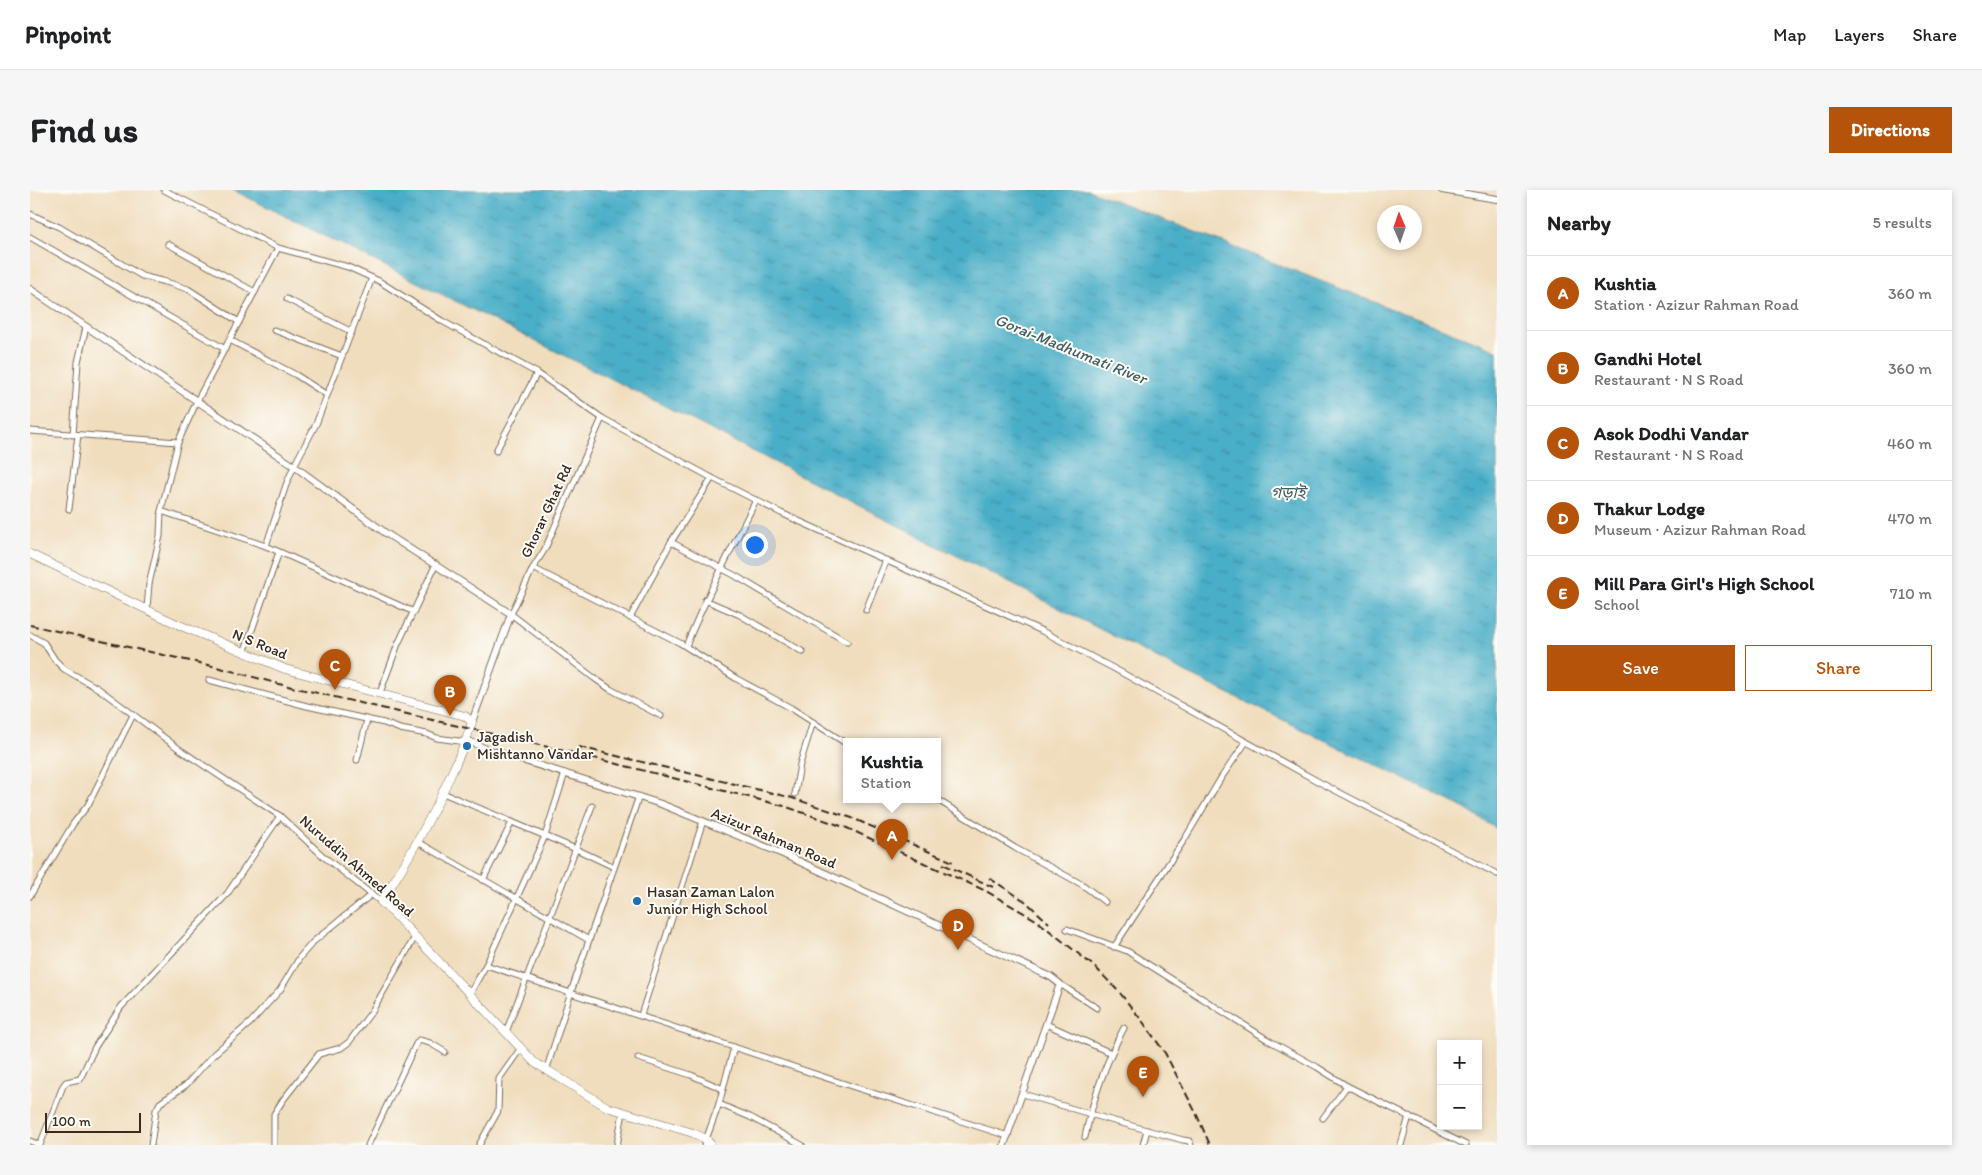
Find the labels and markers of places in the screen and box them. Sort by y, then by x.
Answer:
pin: C [319,649,351,690]
pin: B [434,675,466,716]
place label: Jagadish Mishtanno Vandar [477,728,594,763]
marker: Jagadish Mishtanno Vandar [461,740,473,752]
pin: A [876,819,908,860]
place label: Hasan Zaman Lalon Junior High School [647,883,775,918]
marker: Hasan Zaman Lalon Junior High School [631,895,643,907]
pin: D [942,909,974,950]
pin: E [1127,1056,1159,1097]

